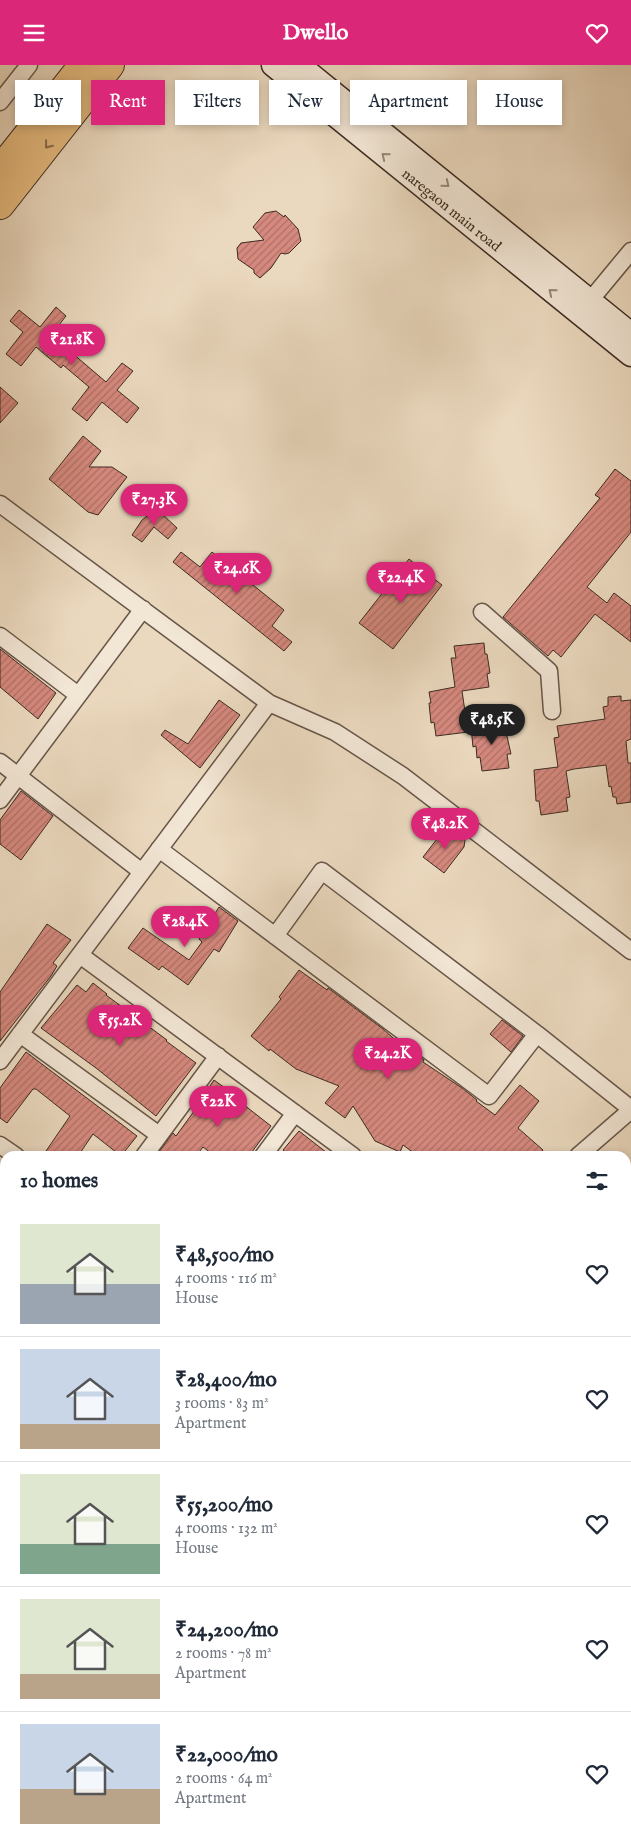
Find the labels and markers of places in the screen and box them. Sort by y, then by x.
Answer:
pin: ₹21.8K [31,323,113,366]
pin: ₹27.3K [113,483,195,526]
pin: ₹24.6K [196,553,278,595]
pin: ₹22.4K [360,561,442,604]
pin: ₹48.5K [451,703,533,746]
pin: ₹48.2K [404,807,486,850]
pin: ₹28.4K [144,905,226,948]
pin: ₹55.2K [79,1005,161,1047]
pin: ₹24.2K [347,1037,429,1080]
pin: ₹22K [188,1085,248,1128]

